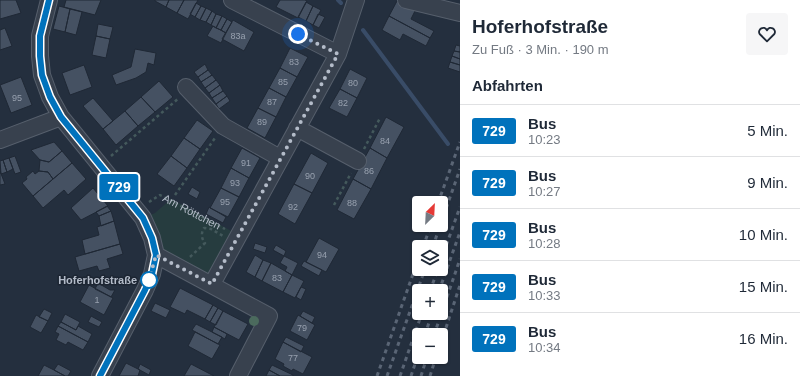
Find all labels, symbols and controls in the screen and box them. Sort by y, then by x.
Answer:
button: heart [746,13,788,55]
text: Hoferhofstraße [472,16,608,37]
your location [288,24,308,44]
house number: 83a [230,31,246,41]
text: Zu Fuß · 3 Min. · 190 m [472,42,609,57]
house number: 83 [289,57,299,67]
house number: 85 [278,77,288,87]
text: Abfahrten [472,77,543,94]
house number: 80 [348,78,358,88]
house number: 95 [12,93,22,103]
house number: 87 [267,97,277,107]
house number: 82 [338,98,348,108]
text: Bus [528,115,556,132]
house number: 89 [257,117,267,127]
text: 5 Min. [747,122,788,139]
text: 729 [482,123,506,139]
text: 10:23 [528,132,561,147]
house number: 84 [380,136,390,146]
house number: 91 [241,158,251,168]
house number: 86 [364,166,374,176]
text: Bus [528,167,556,184]
house number: 90 [305,171,315,181]
line badge: 729 [96,174,142,200]
text: 9 Min. [747,174,788,191]
text: 729 [482,175,506,191]
house number: 93 [230,178,240,188]
text: 729 [107,179,131,195]
text: 10:27 [528,184,561,199]
street label: Am Röttchen [161,192,223,232]
north arrow [412,196,448,232]
map controls [412,196,448,364]
house number: 95 [220,197,230,207]
house number: 88 [347,198,357,208]
house number: 92 [288,202,298,212]
text: Bus [528,219,556,236]
text: 10 Min. [739,226,788,243]
text: 729 [482,227,506,243]
text: 10:28 [528,236,561,251]
button: layers [412,240,448,276]
house number: 94 [317,250,327,260]
marker: Hoferhofstraße [140,271,158,289]
text: Bus [528,271,556,288]
house number: 83 [272,273,282,283]
place label: Hoferhofstraße [58,274,137,286]
text: 15 Min. [739,278,788,295]
text: 729 [482,279,506,295]
button: + [412,284,448,320]
text: 10:33 [528,288,561,303]
house number: 1 [94,295,100,305]
house number: 79 [297,323,307,333]
text: Bus [528,323,556,340]
button: − [412,328,448,364]
text: 16 Min. [739,330,788,347]
text: 729 [482,331,506,347]
text: 10:34 [528,340,561,355]
house number: 77 [288,353,298,363]

